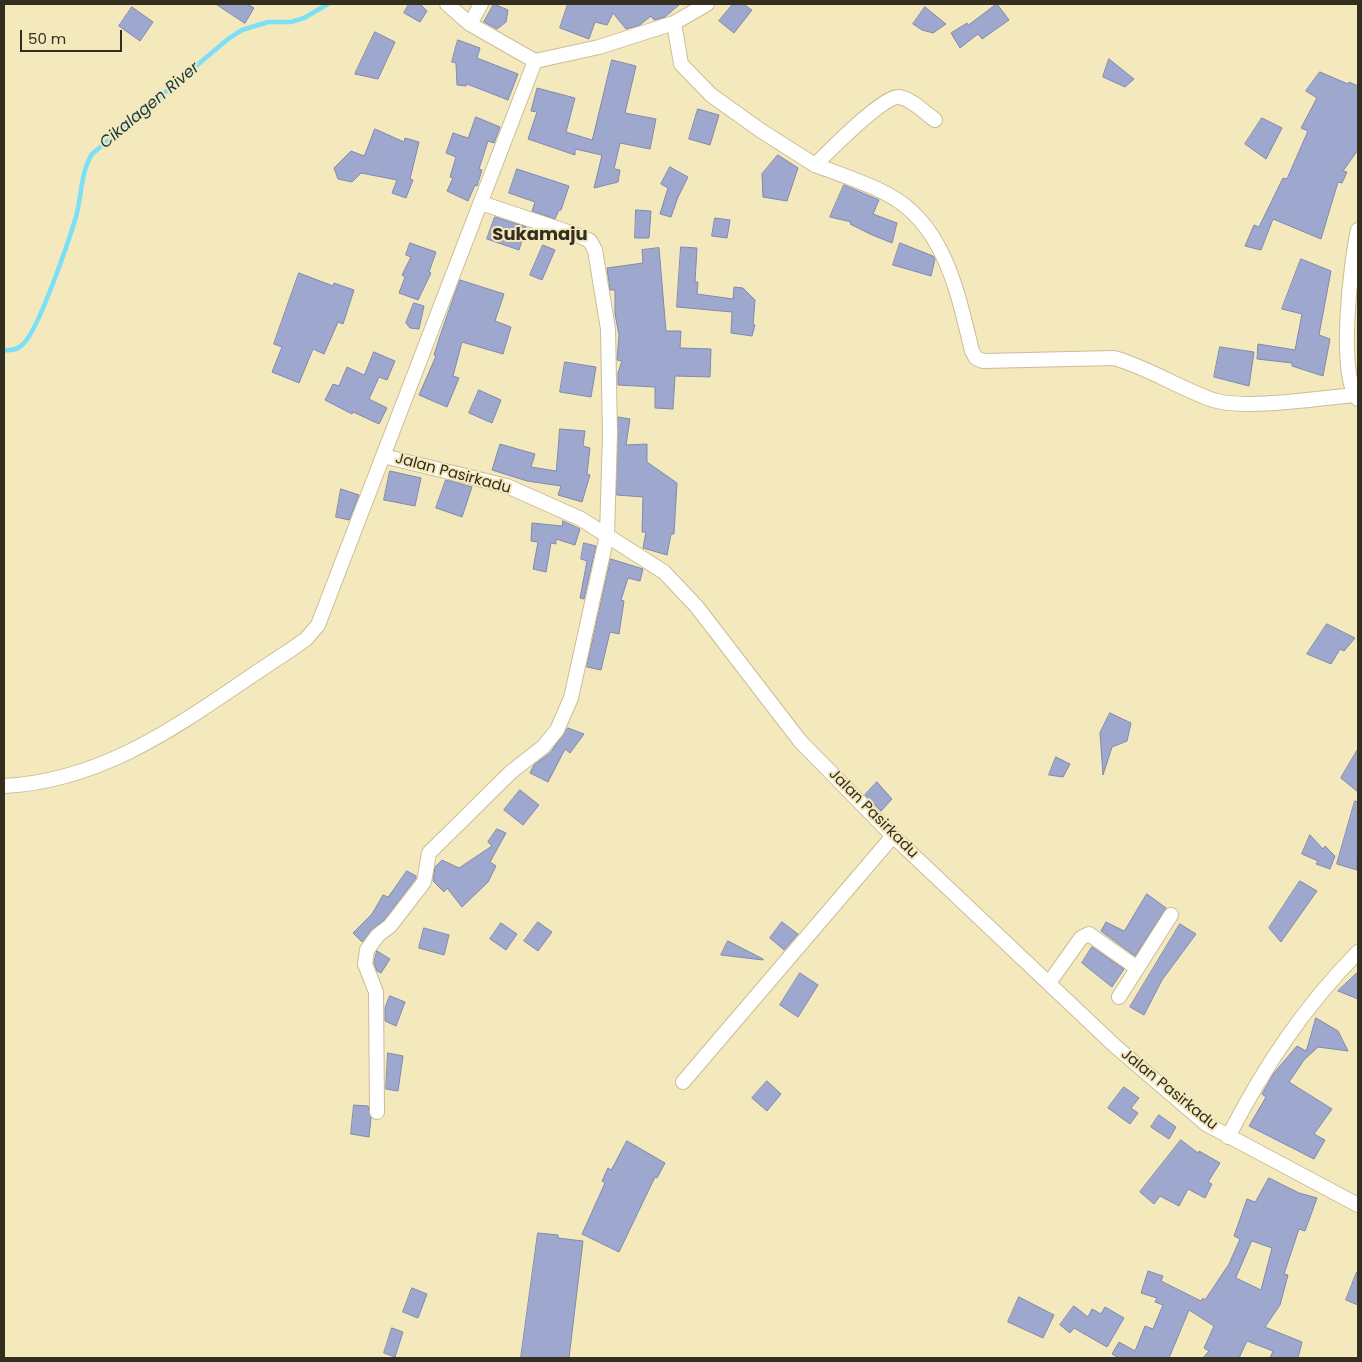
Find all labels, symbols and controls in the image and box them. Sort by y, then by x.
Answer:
scale bar [22,20,125,52]
text: 50 m [28,28,66,49]
water label: Cikalagen River [96,59,204,153]
district label: Sukamaju [492,224,588,246]
street label: Jalan Pasirkadu [393,450,513,498]
street label: Jalan Pasirkadu [825,766,921,862]
street label: Jalan Pasirkadu [1117,1046,1221,1134]

